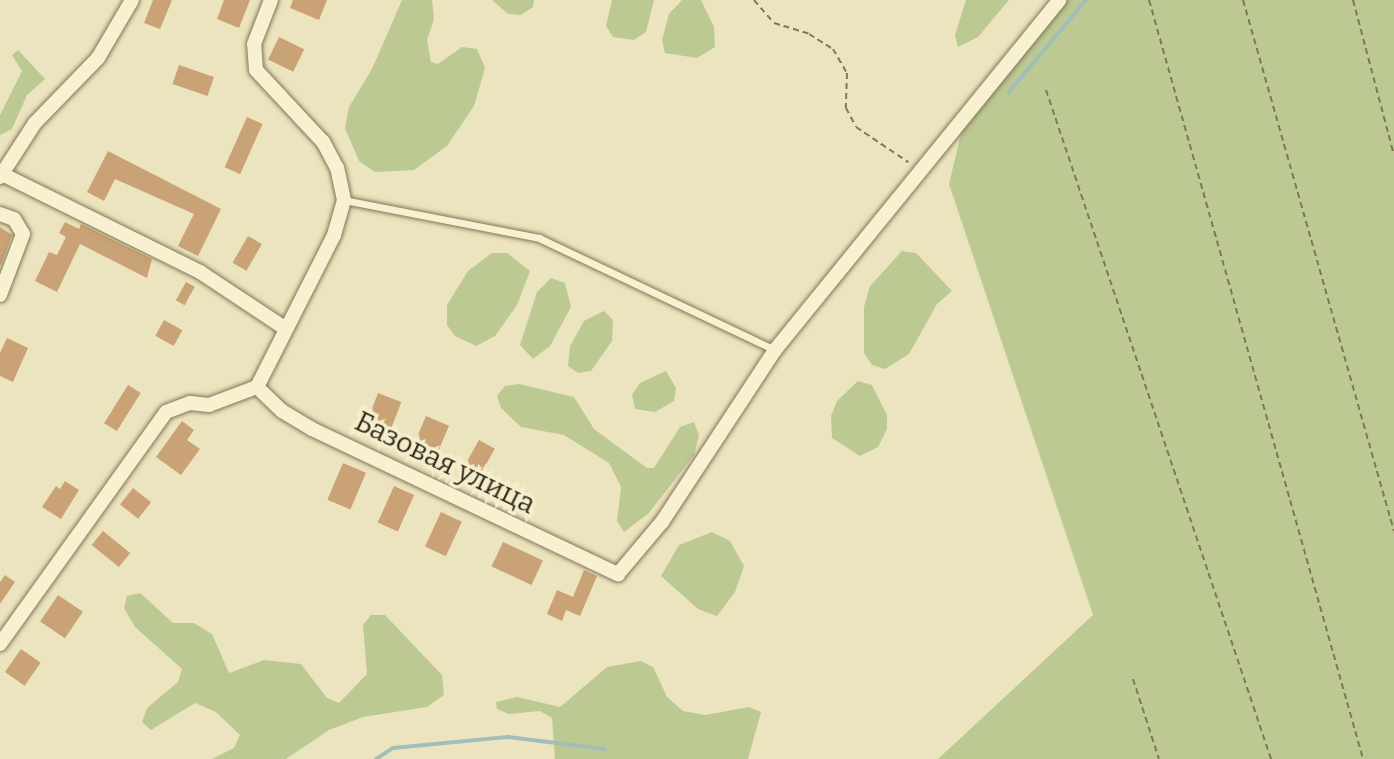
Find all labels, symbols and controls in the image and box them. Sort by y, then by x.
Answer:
street label: Базовая улица [349,405,541,521]

